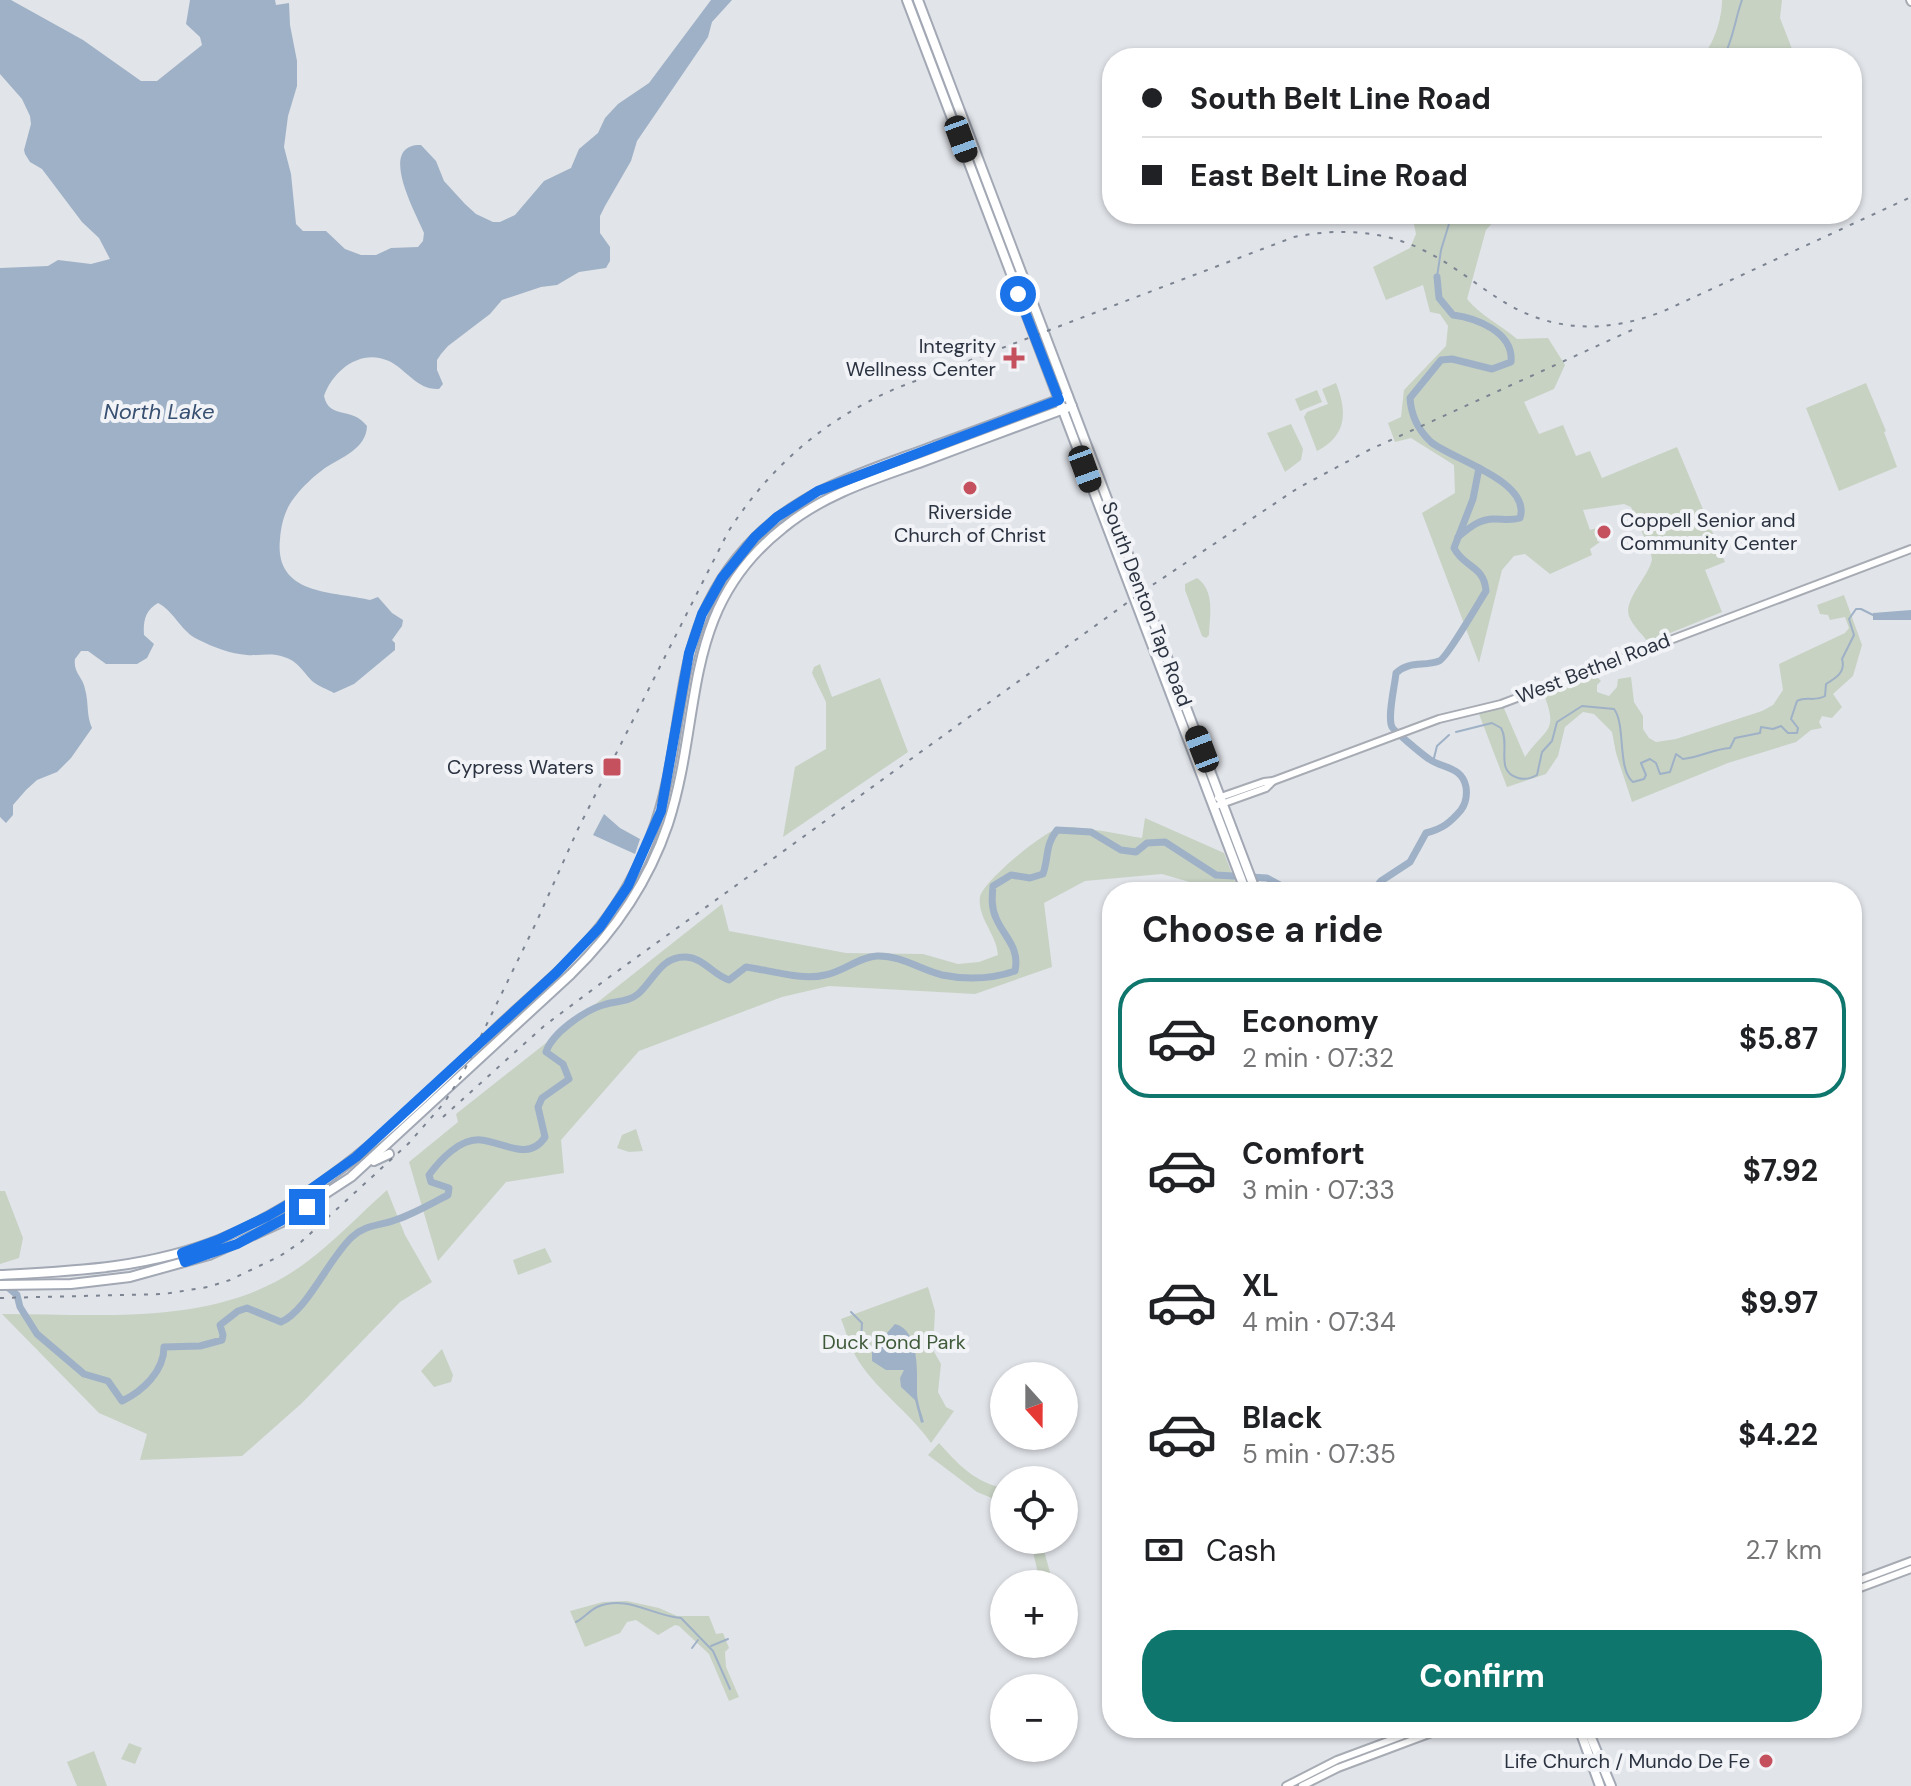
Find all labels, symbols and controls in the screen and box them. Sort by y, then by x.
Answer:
text: South Belt Line Road [1190,79,1491,118]
car [942,112,980,166]
text: East Belt Line Road [1190,156,1468,195]
route start [1000,276,1036,312]
place label: Integrity Wellness Center [846,333,996,382]
marker: Integrity Wellness Center [1003,347,1025,369]
water label: North Lake [104,397,214,426]
car [1066,442,1104,496]
marker: Riverside Church of Christ [961,479,979,497]
street label: South Denton Tap Road [1096,498,1198,710]
place label: Riverside Church of Christ [894,499,1046,548]
place label: Coppell Senior and Community Center [1620,507,1797,556]
marker: Coppell Senior and Community Center [1595,523,1613,541]
street label: West Bethel Road [1512,627,1674,709]
car [1182,722,1222,776]
place label: Cypress Waters [447,754,594,780]
marker: Cypress Waters [601,756,623,778]
text: Choose a ride [1142,906,1383,953]
icon: car [1146,1002,1218,1074]
text: Economy [1242,1002,1379,1041]
text: $5.87 [1739,1019,1818,1058]
text: 2 min · 07:32 [1242,1041,1394,1075]
icon: car [1146,1134,1218,1206]
text: Comfort [1242,1134,1365,1173]
text: $7.92 [1743,1151,1818,1190]
text: 3 min · 07:33 [1242,1173,1395,1207]
route end [289,1189,325,1225]
icon: car [1146,1266,1218,1338]
text: XL [1242,1266,1279,1305]
text: $9.97 [1740,1283,1818,1322]
text: 4 min · 07:34 [1242,1305,1396,1339]
park label: Duck Pond Park [822,1329,966,1355]
north arrow [990,1362,1078,1450]
map controls [990,1362,1078,1762]
icon: car [1146,1398,1218,1470]
text: Black [1242,1398,1322,1437]
text: $4.22 [1738,1415,1818,1454]
text: 5 min · 07:35 [1242,1437,1396,1471]
button: locate [990,1466,1078,1554]
icon: cash [1142,1528,1186,1572]
text: Cash [1206,1531,1276,1570]
text: 2.7 km [1746,1533,1822,1567]
button: + [990,1570,1078,1658]
button: Confirm [1142,1630,1822,1722]
button: − [990,1674,1078,1762]
place label: Life Church / Mundo De Fe [1504,1748,1750,1774]
marker: Life Church / Mundo De Fe [1757,1752,1775,1770]

